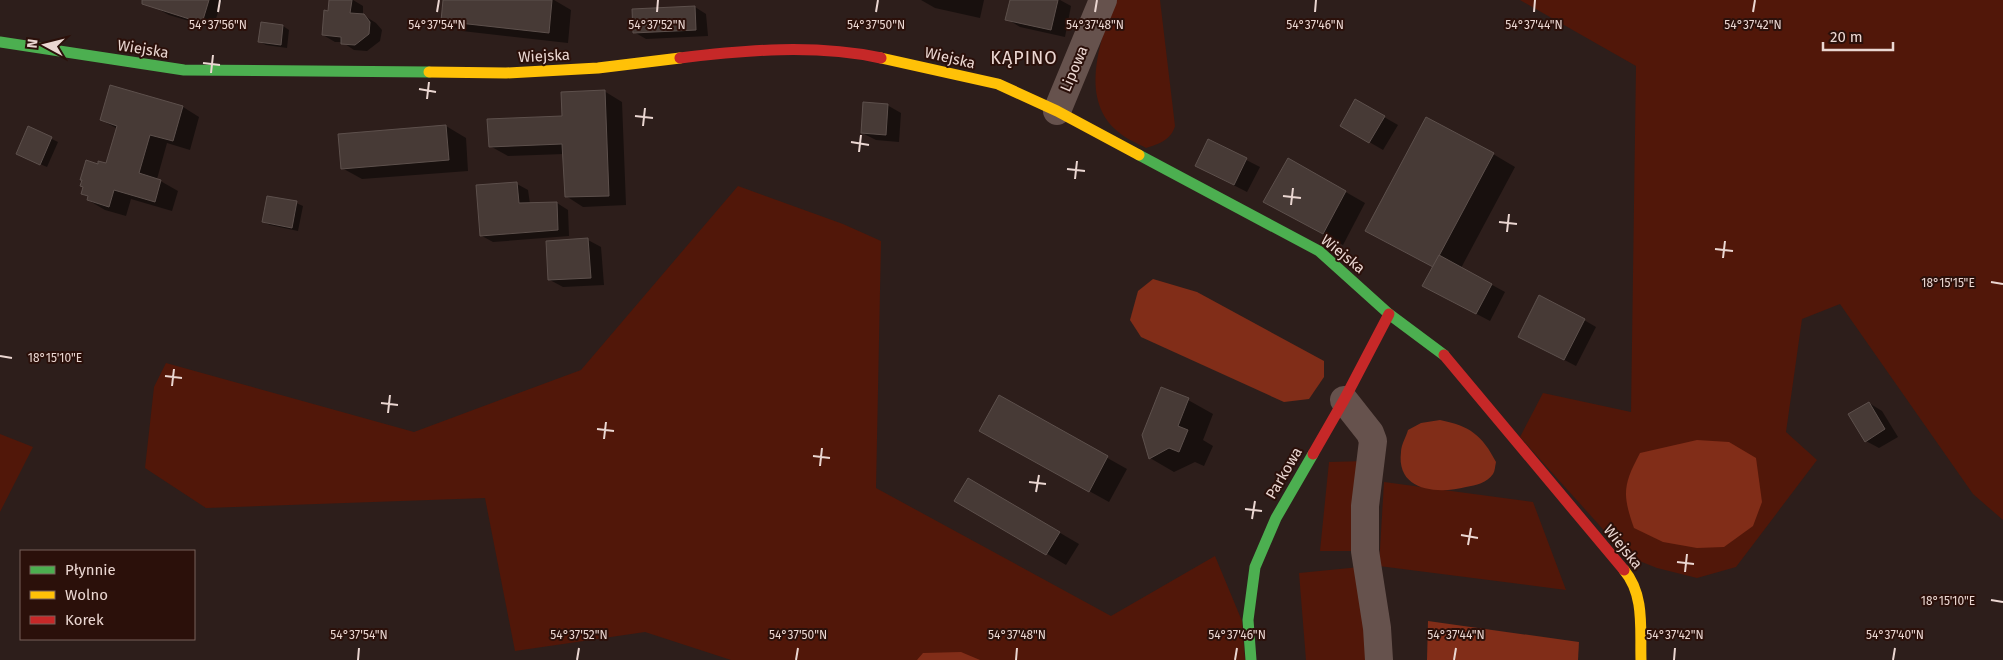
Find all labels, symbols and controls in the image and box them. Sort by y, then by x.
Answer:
text: 54°37'56"N [189,18,247,32]
text: 54°37'54"N [408,18,466,32]
text: 54°37'52"N [628,18,686,32]
text: 54°37'50"N [847,18,905,32]
text: 54°37'48"N [1066,18,1124,32]
text: 54°37'46"N [1286,18,1344,32]
text: 54°37'44"N [1505,18,1563,32]
text: 54°37'42"N [1724,18,1782,32]
north arrow [20,20,70,70]
scale bar [1823,20,1893,52]
text: 20 m [1830,28,1863,46]
street label: Wiejska [116,36,170,62]
text: N [24,38,42,49]
street label: Wiejska [923,43,977,73]
street label: Lipowa [1056,43,1092,95]
street label: Wiejska [518,46,570,66]
district label: KĄPINO [990,47,1058,69]
street label: Wiejska [1317,231,1369,277]
text: 18°15'15"E [1921,276,1975,290]
text: 18°15'10"E [28,351,82,365]
street label: Parkowa [1262,444,1306,502]
street label: Wiejska [1600,521,1646,573]
legend [20,550,195,640]
text: Płynnie [65,561,116,579]
text: Wolno [65,586,108,604]
text: 18°15'10"E [1921,594,1975,608]
text: Korek [65,611,104,629]
text: 54°37'54"N [330,628,388,642]
text: 54°37'52"N [550,628,608,642]
text: 54°37'50"N [769,628,827,642]
text: 54°37'48"N [988,628,1046,642]
text: 54°37'46"N [1208,628,1266,642]
text: 54°37'44"N [1427,628,1485,642]
text: 54°37'42"N [1646,628,1704,642]
text: 54°37'40"N [1866,628,1924,642]

